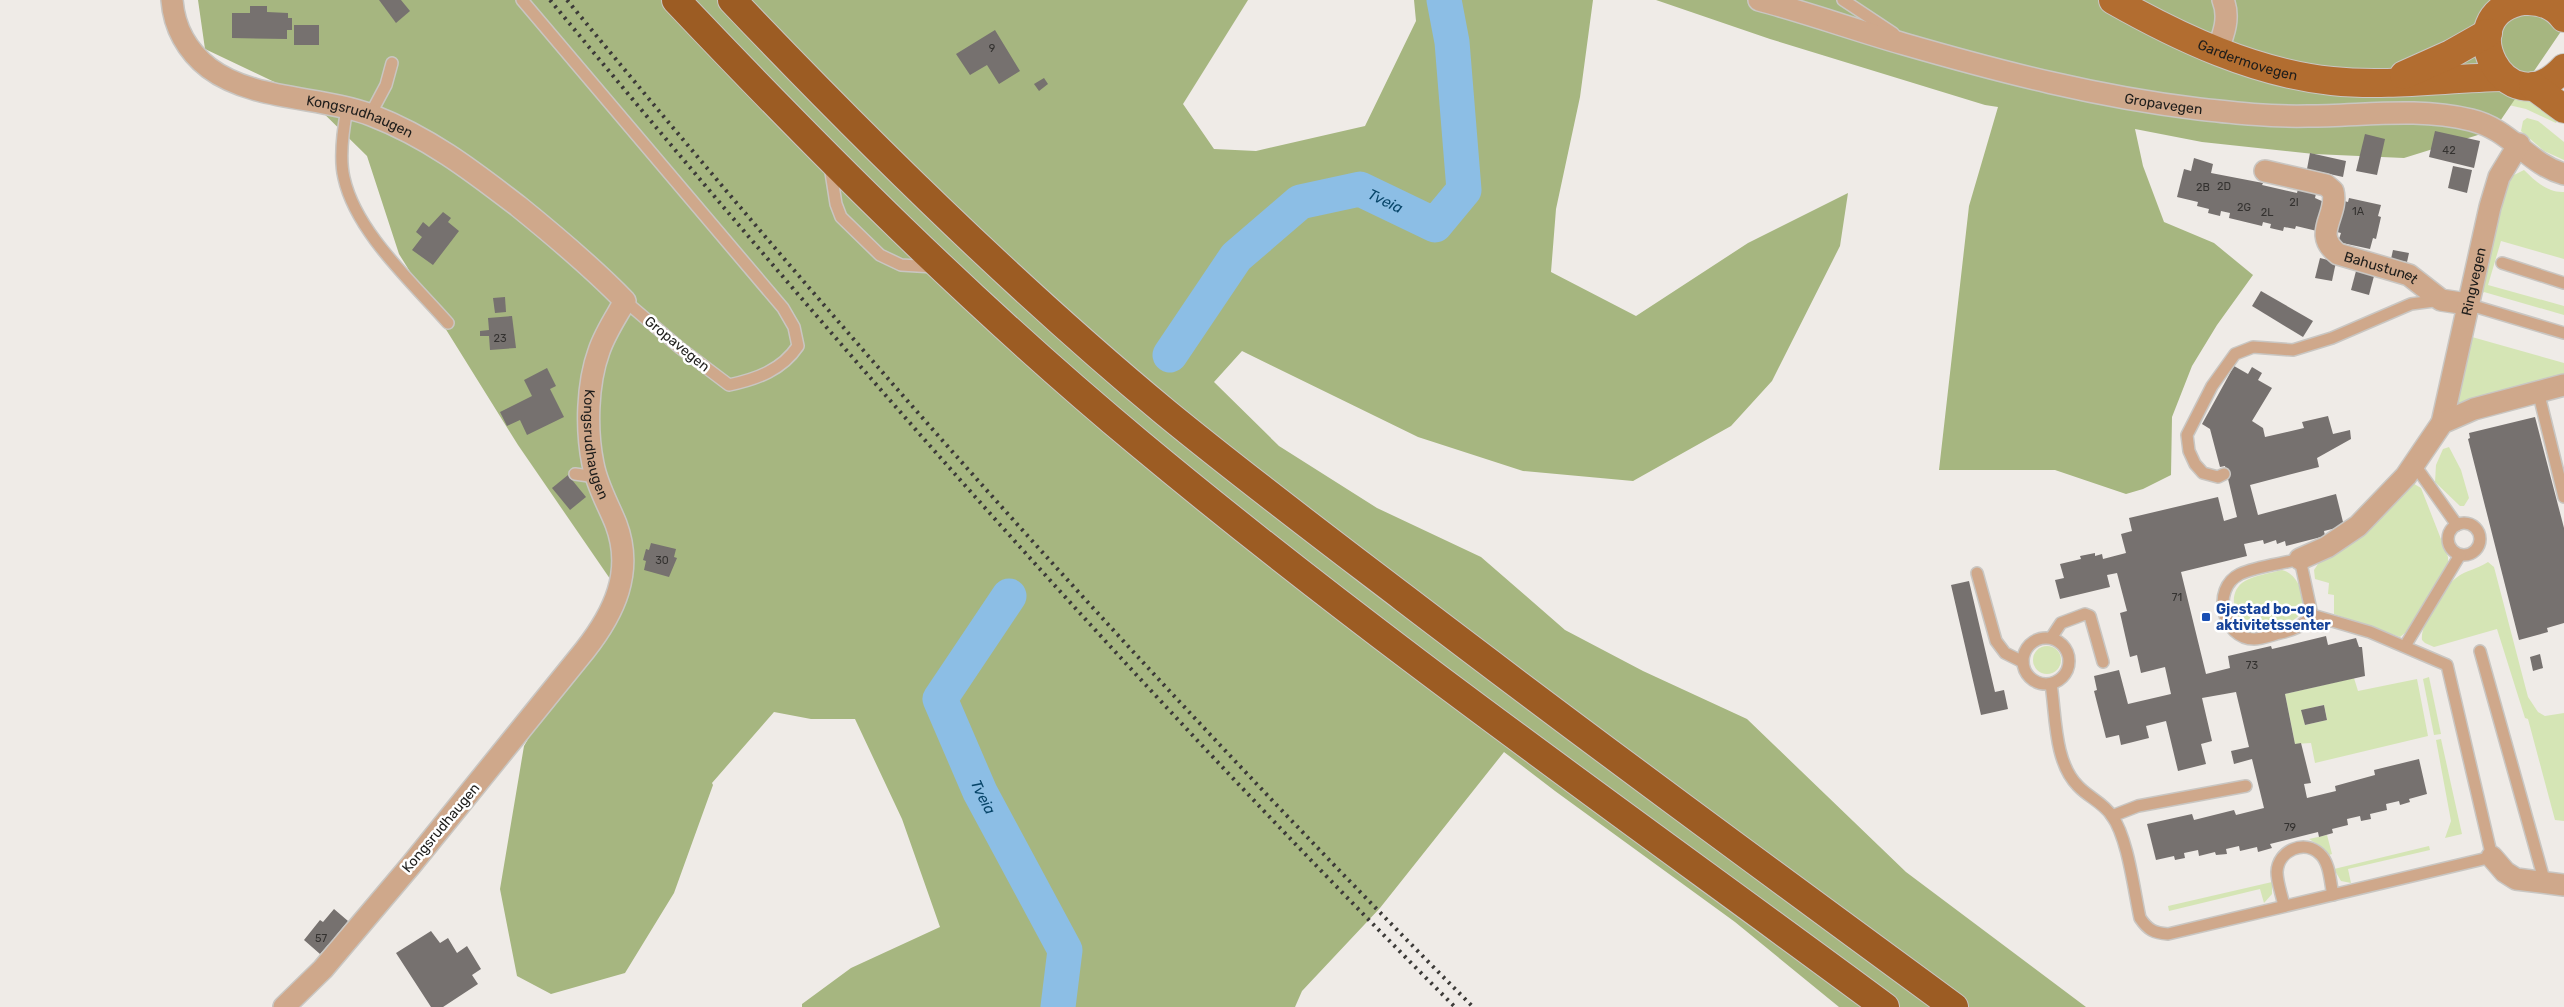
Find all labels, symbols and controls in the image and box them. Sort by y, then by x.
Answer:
street label: Gardermovegen [2195,36,2299,84]
house number: 9 [989,42,995,55]
street label: Gropavegen [2123,89,2203,118]
street label: Kongsrudhaugen [305,92,416,141]
house number: 42 [2442,144,2456,157]
house number: 2D [2217,180,2231,193]
house number: 2B [2196,181,2210,194]
water label: Tveia [1365,185,1406,217]
house number: 2I [2289,196,2299,209]
house number: 2G [2237,201,2251,214]
house number: 1A [2352,205,2365,218]
house number: 2L [2261,206,2273,219]
street label: Ringvegen [2458,246,2489,317]
street label: Bahustunet [2342,248,2422,288]
street label: Gropavegen [641,313,713,375]
house number: 23 [493,332,507,345]
street label: Kongsrudhaugen [580,388,612,502]
house number: 30 [655,554,669,567]
house number: 71 [2172,591,2182,604]
place label: Gjestad bo-og aktivitetssenter [2216,601,2331,634]
marker: Gjestad bo-og aktivitetssenter [2200,611,2212,623]
house number: 73 [2246,659,2259,672]
water label: Tveia [967,777,999,818]
street label: Kongsrudhaugen [399,780,483,876]
house number: 79 [2284,821,2296,834]
house number: 57 [315,932,327,945]

